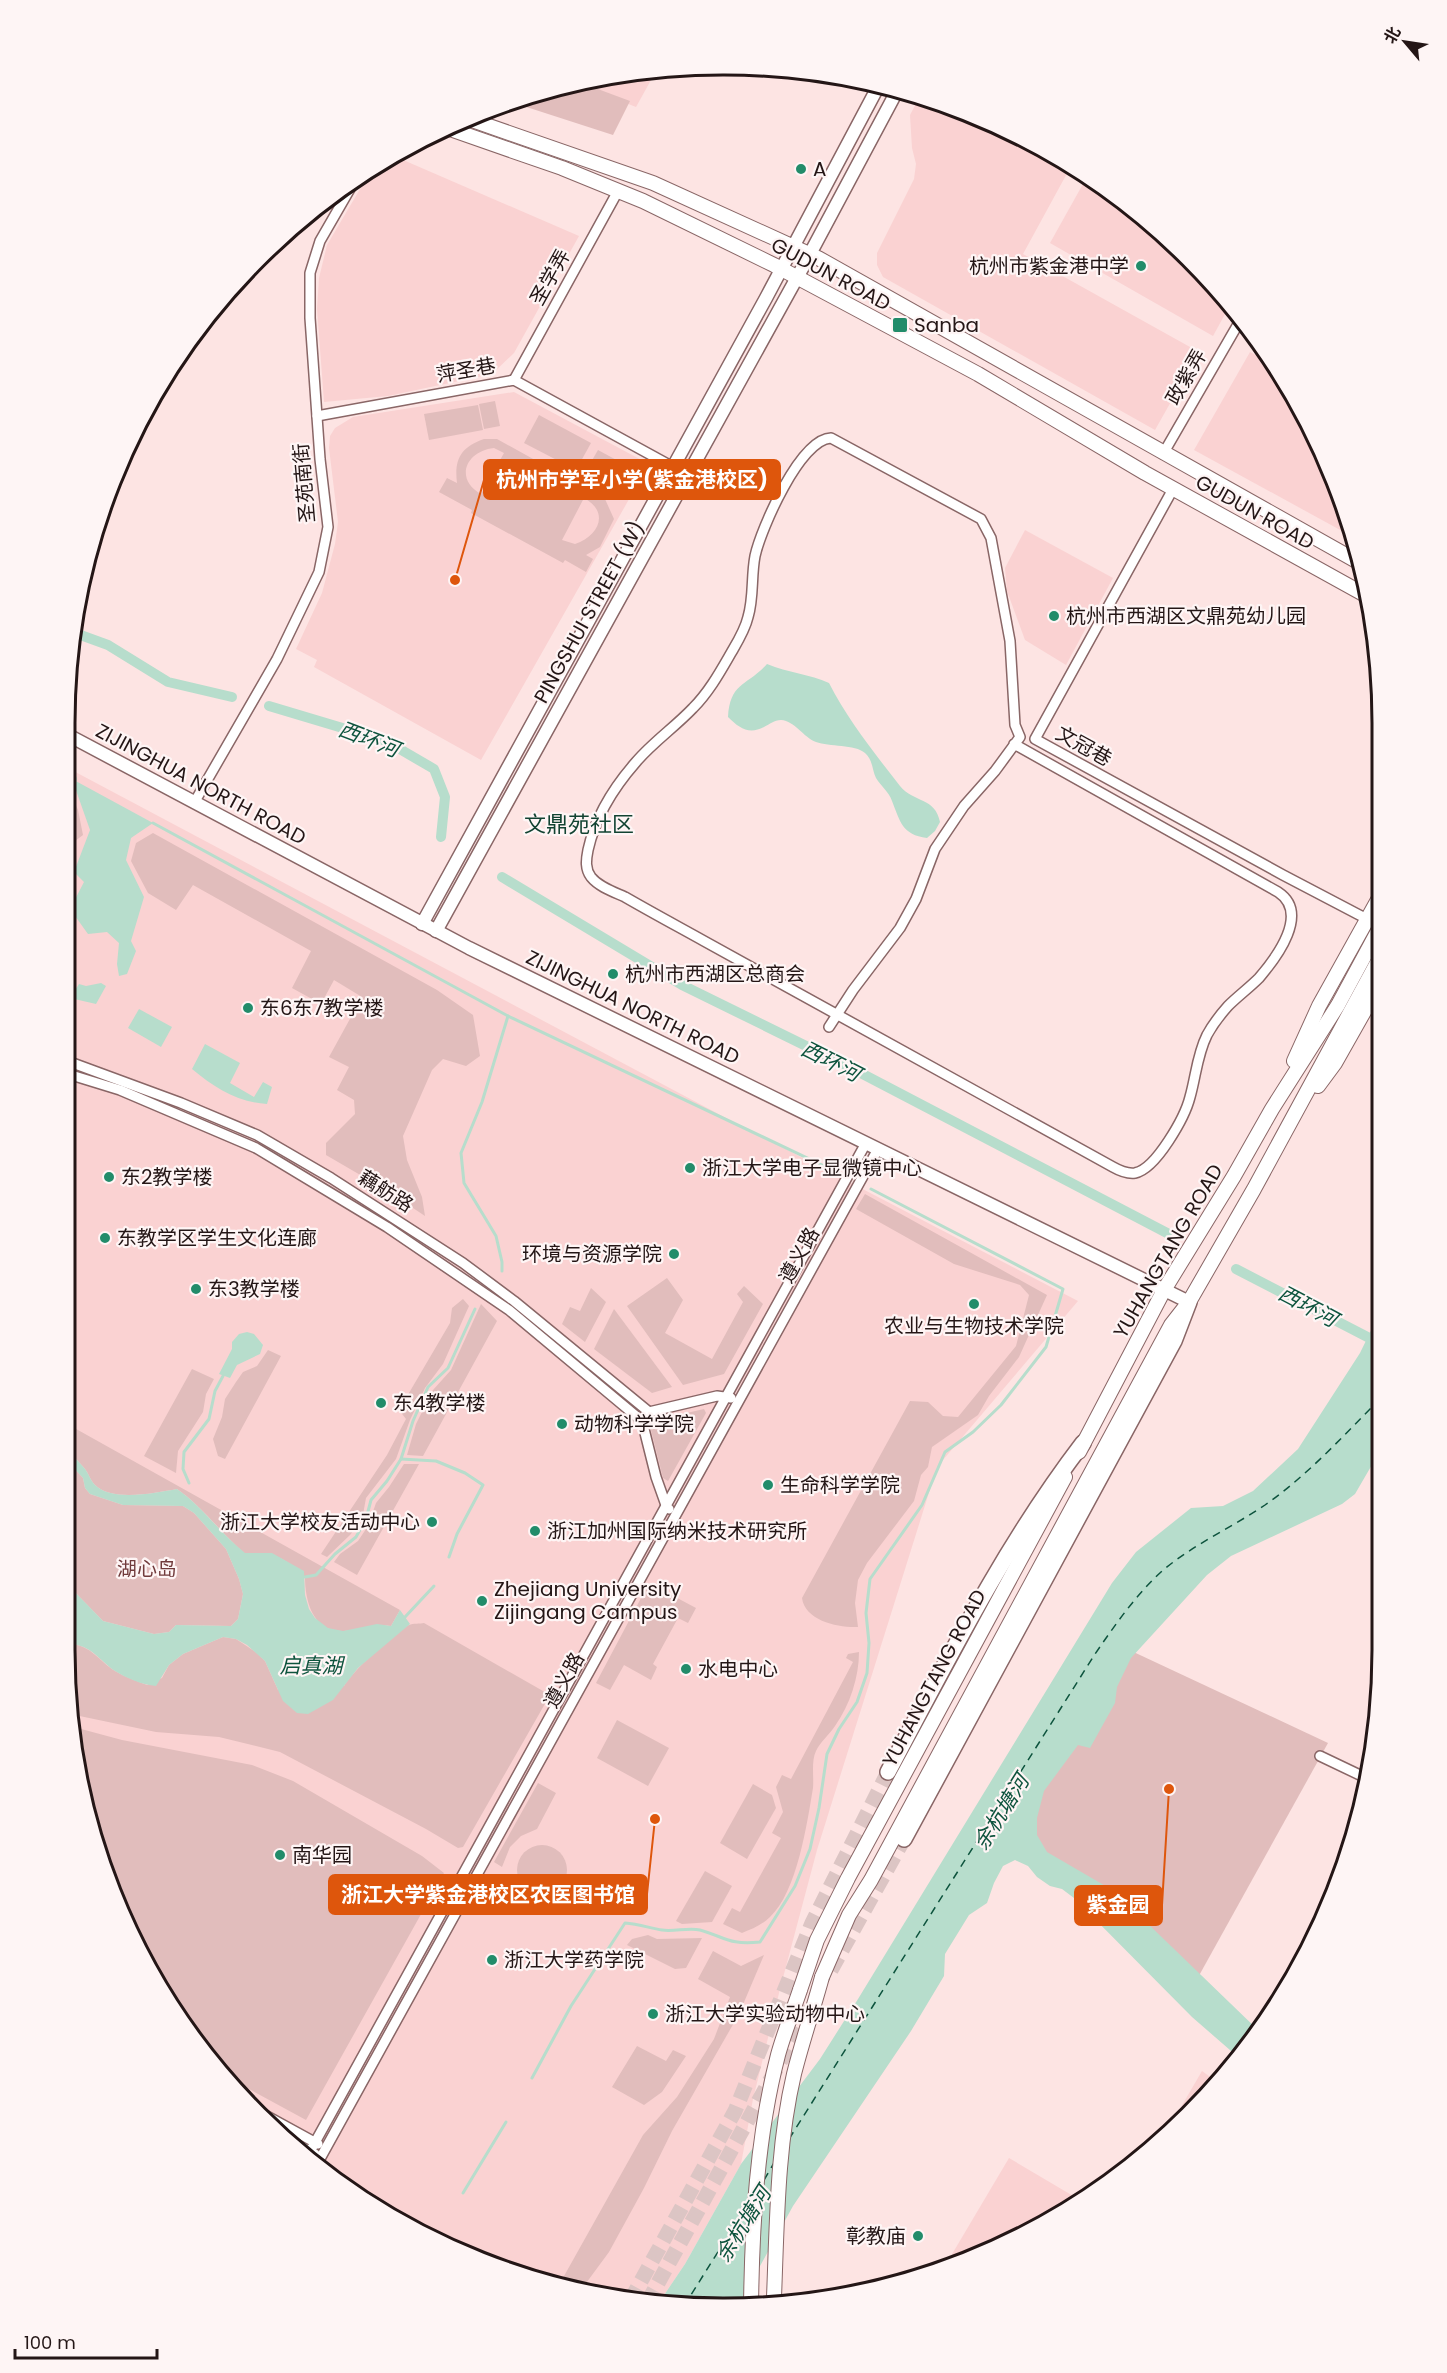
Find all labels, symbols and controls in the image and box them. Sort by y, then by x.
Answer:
north arrow [1375,12,1435,72]
text: 北 [1378,22,1406,48]
place label: A [813,155,826,183]
marker: A [794,162,808,176]
street label: GUDUN ROAD [766,231,896,317]
street label: 圣学弄 [523,244,577,310]
place label: 杭州市紫金港中学 [969,252,1129,280]
marker: 杭州市紫金港中学 [1134,259,1148,273]
place label: Sanba [914,311,979,339]
marker: Sanba [891,316,909,334]
street label: 政紫弄 [1159,344,1213,410]
street label: 萍圣巷 [434,351,498,389]
street label: 圣苑南街 [287,442,321,524]
callout: 杭州市学军小学(紫金港校区) [484,460,780,499]
text: 杭州市学军小学(紫金港校区) [496,465,768,494]
street label: GUDUN ROAD [1191,468,1319,556]
street label: PINGSHUI STREET (W) [527,516,651,708]
place label: 杭州市西湖区文鼎苑幼儿园 [1066,602,1306,630]
marker: 杭州市西湖区文鼎苑幼儿园 [1047,609,1061,623]
water label: 西环河 [334,714,407,765]
street label: ZIJINGHUA NORTH ROAD [91,717,311,851]
street label: 文冠巷 [1051,719,1117,773]
district label: 文鼎苑社区 [524,809,634,840]
street label: ZIJINGHUA NORTH ROAD [521,943,745,1071]
place label: 杭州市西湖区总商会 [625,960,805,988]
marker: 杭州市西湖区总商会 [606,967,620,981]
place label: 东6东7教学楼 [260,994,384,1022]
marker: 东6东7教学楼 [241,1001,255,1015]
water label: 西环河 [796,1034,869,1090]
place label: 浙江大学电子显微镜中心 [702,1154,922,1182]
street label: YUHANGTANG ROAD [1107,1159,1229,1343]
marker: 浙江大学电子显微镜中心 [683,1161,697,1175]
place label: 东2教学楼 [121,1163,213,1191]
street label: 藕舫路 [353,1163,419,1219]
marker: 东2教学楼 [102,1170,116,1184]
street label: 遵义路 [772,1222,826,1288]
place label: 东教学区学生文化连廊 [117,1224,317,1252]
marker: 东教学区学生文化连廊 [98,1231,112,1245]
place label: 环境与资源学院 [522,1240,662,1268]
marker: 环境与资源学院 [667,1247,681,1261]
place label: 东3教学楼 [208,1275,300,1303]
water label: 西环河 [1273,1278,1346,1335]
marker: 东3教学楼 [189,1282,203,1296]
marker: 农业与生物技术学院 [967,1297,981,1311]
place label: 农业与生物技术学院 [884,1312,1064,1340]
place label: 东4教学楼 [393,1389,486,1417]
marker: 东4教学楼 [374,1396,388,1410]
place label: 动物科学学院 [574,1410,694,1438]
marker: 动物科学学院 [555,1417,569,1431]
place label: 生命科学学院 [780,1471,900,1499]
marker: 生命科学学院 [761,1478,775,1492]
place label: 浙江大学校友活动中心 [220,1508,420,1536]
marker: 浙江大学校友活动中心 [425,1515,439,1529]
place label: 浙江加州国际纳米技术研究所 [547,1517,807,1545]
marker: 浙江加州国际纳米技术研究所 [528,1524,542,1538]
park label: 湖心岛 [117,1555,177,1583]
place label: Zhejiang University Zijingang Campus [494,1575,681,1626]
street label: YUHANGTANG ROAD [875,1585,993,1771]
marker: Zhejiang University Zijingang Campus [475,1594,489,1608]
street label: 遵义路 [537,1647,591,1713]
water label: 启真湖 [280,1651,345,1680]
place label: 水电中心 [698,1655,778,1683]
marker: 水电中心 [679,1662,693,1676]
water label: 余杭塘河 [966,1765,1038,1855]
place label: 南华园 [292,1841,352,1869]
marker: 南华园 [273,1848,287,1862]
callout: 浙江大学紫金港校区农医图书馆 [329,1875,647,1914]
text: 浙江大学紫金港校区农医图书馆 [341,1880,635,1909]
callout: 紫金园 [1075,1886,1162,1925]
text: 紫金园 [1087,1890,1150,1919]
place label: 浙江大学药学院 [504,1946,644,1974]
marker: 浙江大学药学院 [485,1953,499,1967]
place label: 浙江大学实验动物中心 [665,2000,865,2028]
marker: 浙江大学实验动物中心 [646,2007,660,2021]
water label: 余杭塘河 [708,2177,780,2267]
place label: 彰教庙 [846,2222,906,2250]
marker: 彰教庙 [911,2229,925,2243]
scale bar [15,2322,158,2360]
text: 100 m [24,2330,76,2355]

